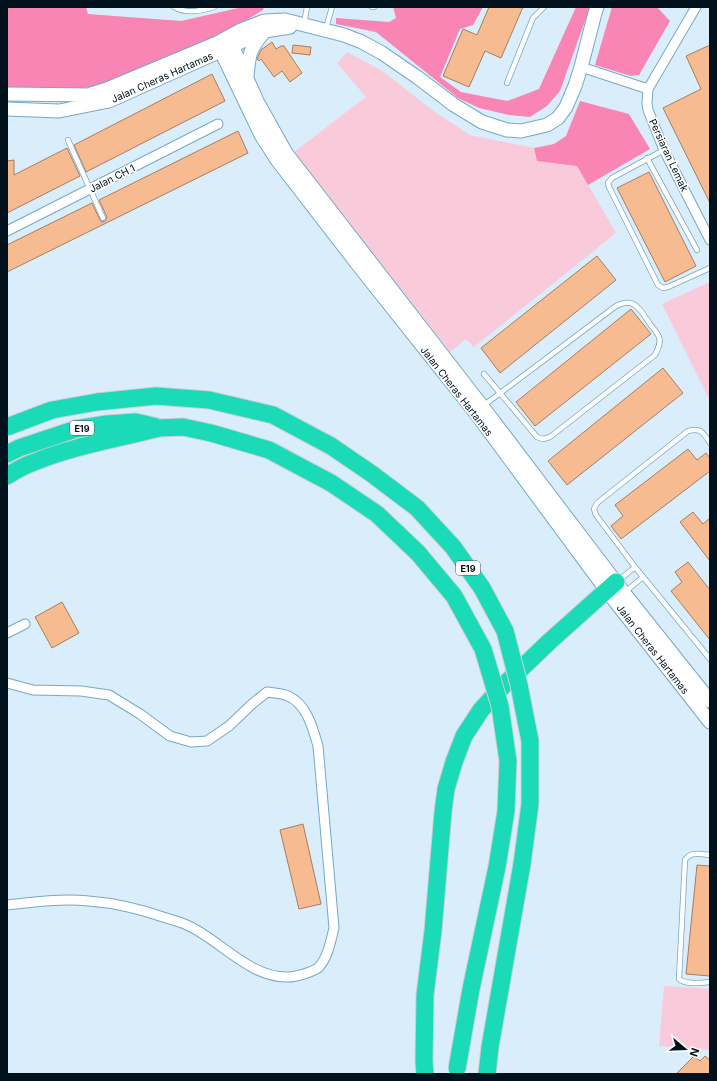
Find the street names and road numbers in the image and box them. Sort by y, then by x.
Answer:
street label: Jalan Cheras Hartamas [109,49,215,105]
street label: Persiaran Lemak [647,117,691,194]
street label: Jalan CH 1 [87,161,137,195]
street label: Jalan Cheras Hartamas [418,344,496,438]
road number: E19 [70,421,94,435]
road number: E19 [456,561,480,575]
street label: Jalan Cheras Hartamas [614,602,692,696]

